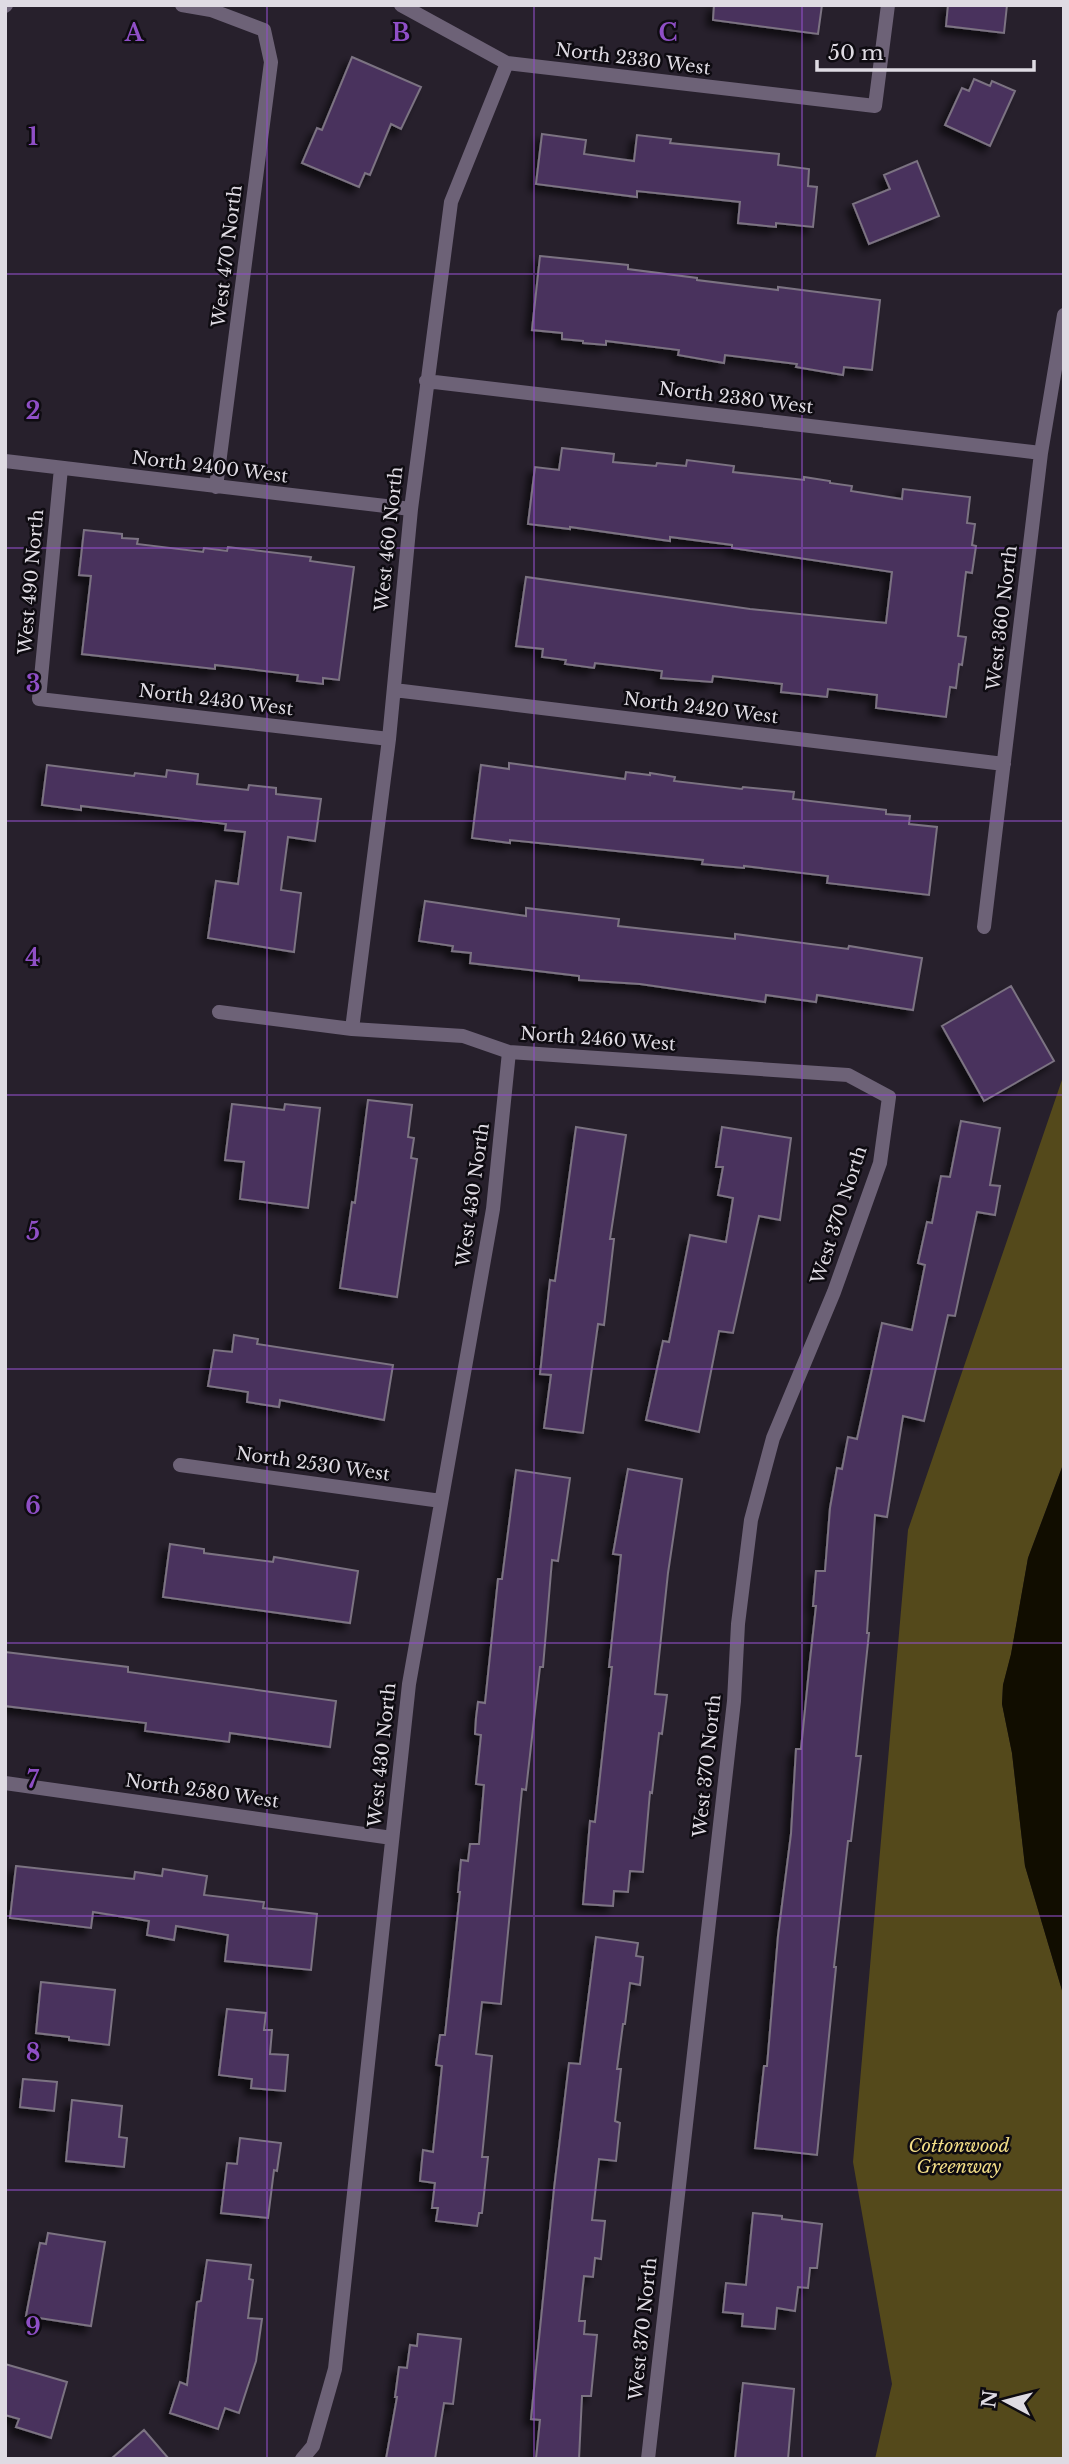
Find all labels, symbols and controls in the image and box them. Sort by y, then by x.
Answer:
text: A [124,19,145,47]
text: B [392,19,410,47]
text: C [659,19,677,47]
scale bar [817,28,1034,72]
street label: North 2330 West [554,39,712,79]
text: 50 m [828,40,884,66]
text: 1 [28,123,38,151]
street label: West 470 North [207,184,247,329]
street label: North 2380 West [657,378,815,418]
text: 2 [26,397,40,425]
street label: North 2400 West [131,447,290,488]
street label: West 460 North [370,465,408,614]
street label: West 490 North [14,509,48,656]
street label: West 360 North [982,544,1022,693]
text: 3 [26,670,40,698]
street label: North 2430 West [138,680,295,720]
street label: North 2420 West [623,688,780,728]
text: 4 [25,944,41,972]
street label: North 2460 West [519,1023,677,1055]
street label: West 430 North [452,1122,494,1269]
street label: West 370 North [806,1143,872,1288]
text: 5 [26,1218,40,1246]
street label: North 2530 West [235,1442,392,1486]
text: 6 [25,1492,41,1520]
street label: West 430 North [363,1682,401,1829]
street label: West 370 North [688,1693,725,1840]
text: 7 [27,1766,40,1794]
street label: North 2580 West [124,1769,280,1813]
text: 8 [26,2039,40,2067]
park label: Cottonwood Greenway [908,2135,1010,2178]
street label: West 370 North [624,2256,661,2403]
text: 9 [25,2313,41,2341]
north arrow [971,2366,1041,2436]
text: N [977,2389,1002,2409]

